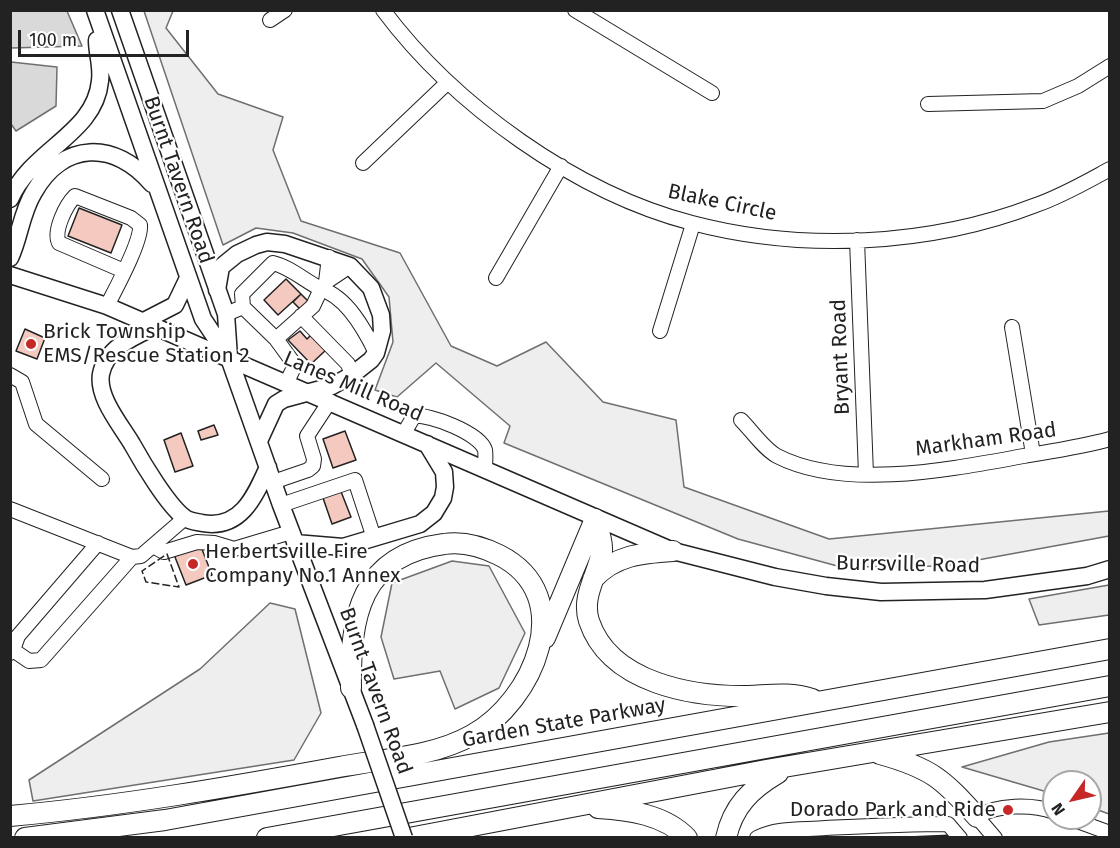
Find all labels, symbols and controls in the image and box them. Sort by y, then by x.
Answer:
scale bar [21,18,192,56]
text: 100 m [29,29,77,51]
street label: Burnt Tavern Road [138,93,218,267]
street label: Blake Circle [665,179,779,227]
street label: Bryant Road [826,299,856,415]
place label: Brick Township EMS/Rescue Station 2 [43,319,250,369]
marker: Brick Township EMS/Rescue Station 2 [24,337,38,351]
street label: Lanes Mill Road [279,346,427,428]
street label: Markham Road [914,418,1058,462]
place label: Herbertsville Fire Company No.1 Annex [205,539,400,589]
street label: Burrsville Road [836,551,980,579]
marker: Herbertsville Fire Company No.1 Annex [186,557,200,571]
street label: Burnt Tavern Road [333,604,417,778]
street label: Garden State Parkway [460,693,668,753]
north arrow [1042,770,1102,830]
place label: Dorado Park and Ride [790,797,996,823]
text: N [1047,800,1069,819]
marker: Dorado Park and Ride [1001,803,1015,817]

